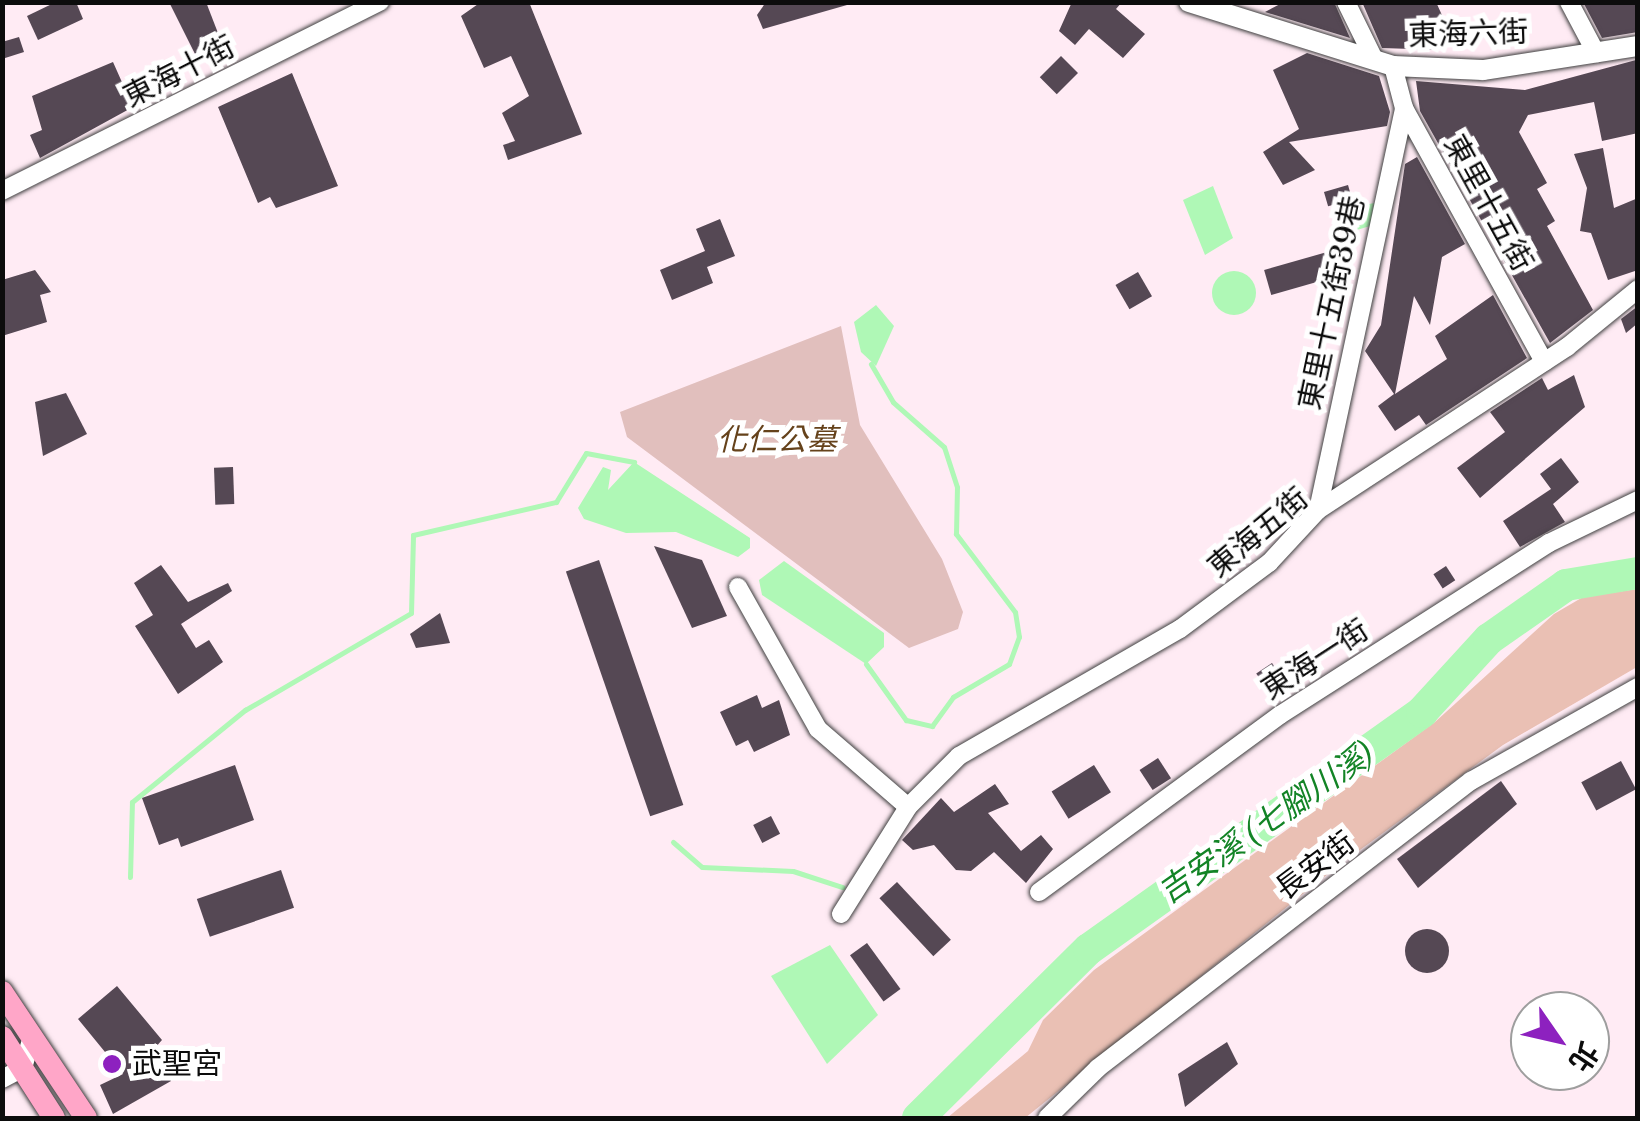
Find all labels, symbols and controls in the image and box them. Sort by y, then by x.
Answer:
street label: 東海六街 [1407,14,1529,54]
street label: 東海十街 [117,29,241,115]
street label: 東里十五街 [1436,129,1540,277]
street label: 東里十五街39巷 [1292,193,1372,413]
park label: 化仁公墓 [717,422,837,458]
street label: 東海五街 [1200,481,1316,585]
street label: 東海一街 [1255,612,1375,708]
water label: 吉安溪 (七腳川溪) [1151,734,1381,912]
street label: 長安街 [1268,825,1362,907]
north arrow [1510,991,1610,1091]
text: 北 [1561,1036,1606,1078]
place label: 武聖宮 [132,1046,222,1082]
marker: 武聖宮 [101,1053,123,1075]

